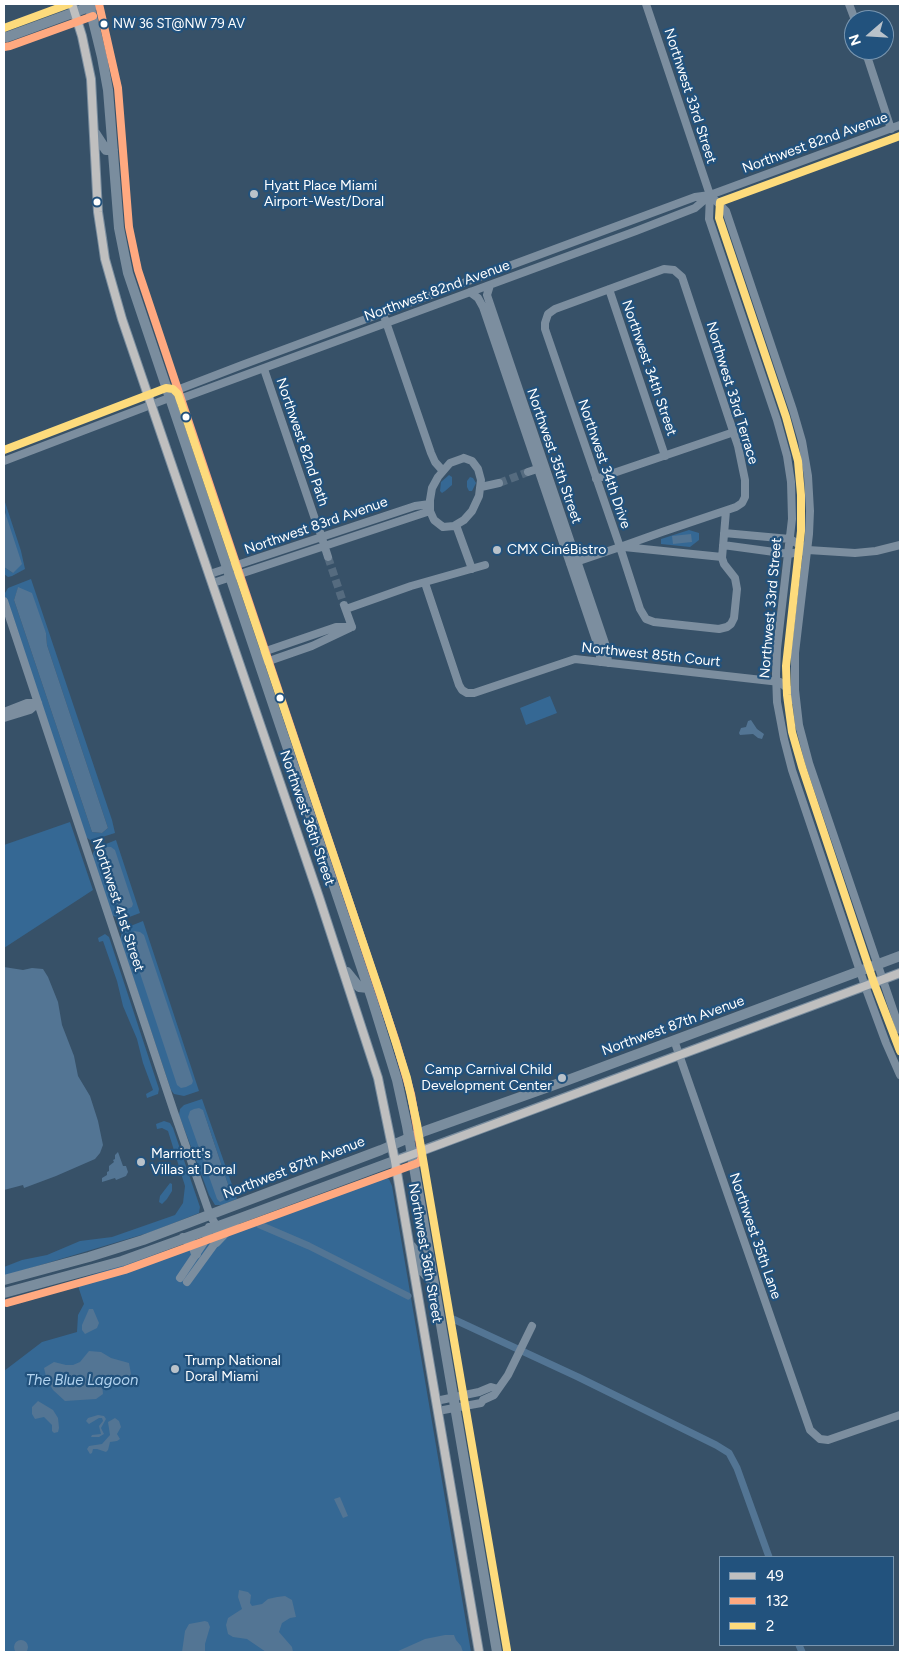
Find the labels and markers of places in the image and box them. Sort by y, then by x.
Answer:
place label: NW 36 ST@NW 79 AV [113,16,245,32]
marker: NW 36 ST@NW 79 AV [99,19,109,29]
place label: Hyatt Place Miami Airport-West/Doral [264,178,384,210]
marker: Hyatt Place Miami Airport-West/Doral [248,188,260,200]
unlabelled marker [92,197,102,207]
unlabelled marker [181,412,191,422]
place label: CMX CinéBistro [507,542,606,558]
marker: CMX CinéBistro [491,544,503,556]
unlabelled marker [275,693,285,703]
place label: Camp Carnival Child Development Center [421,1062,552,1094]
marker: Camp Carnival Child Development Center [556,1072,568,1084]
place label: Marriott's Villas at Doral [151,1146,236,1178]
marker: Marriott's Villas at Doral [135,1156,147,1168]
place label: Trump National Doral Miami [185,1353,281,1385]
marker: Trump National Doral Miami [169,1363,181,1375]

